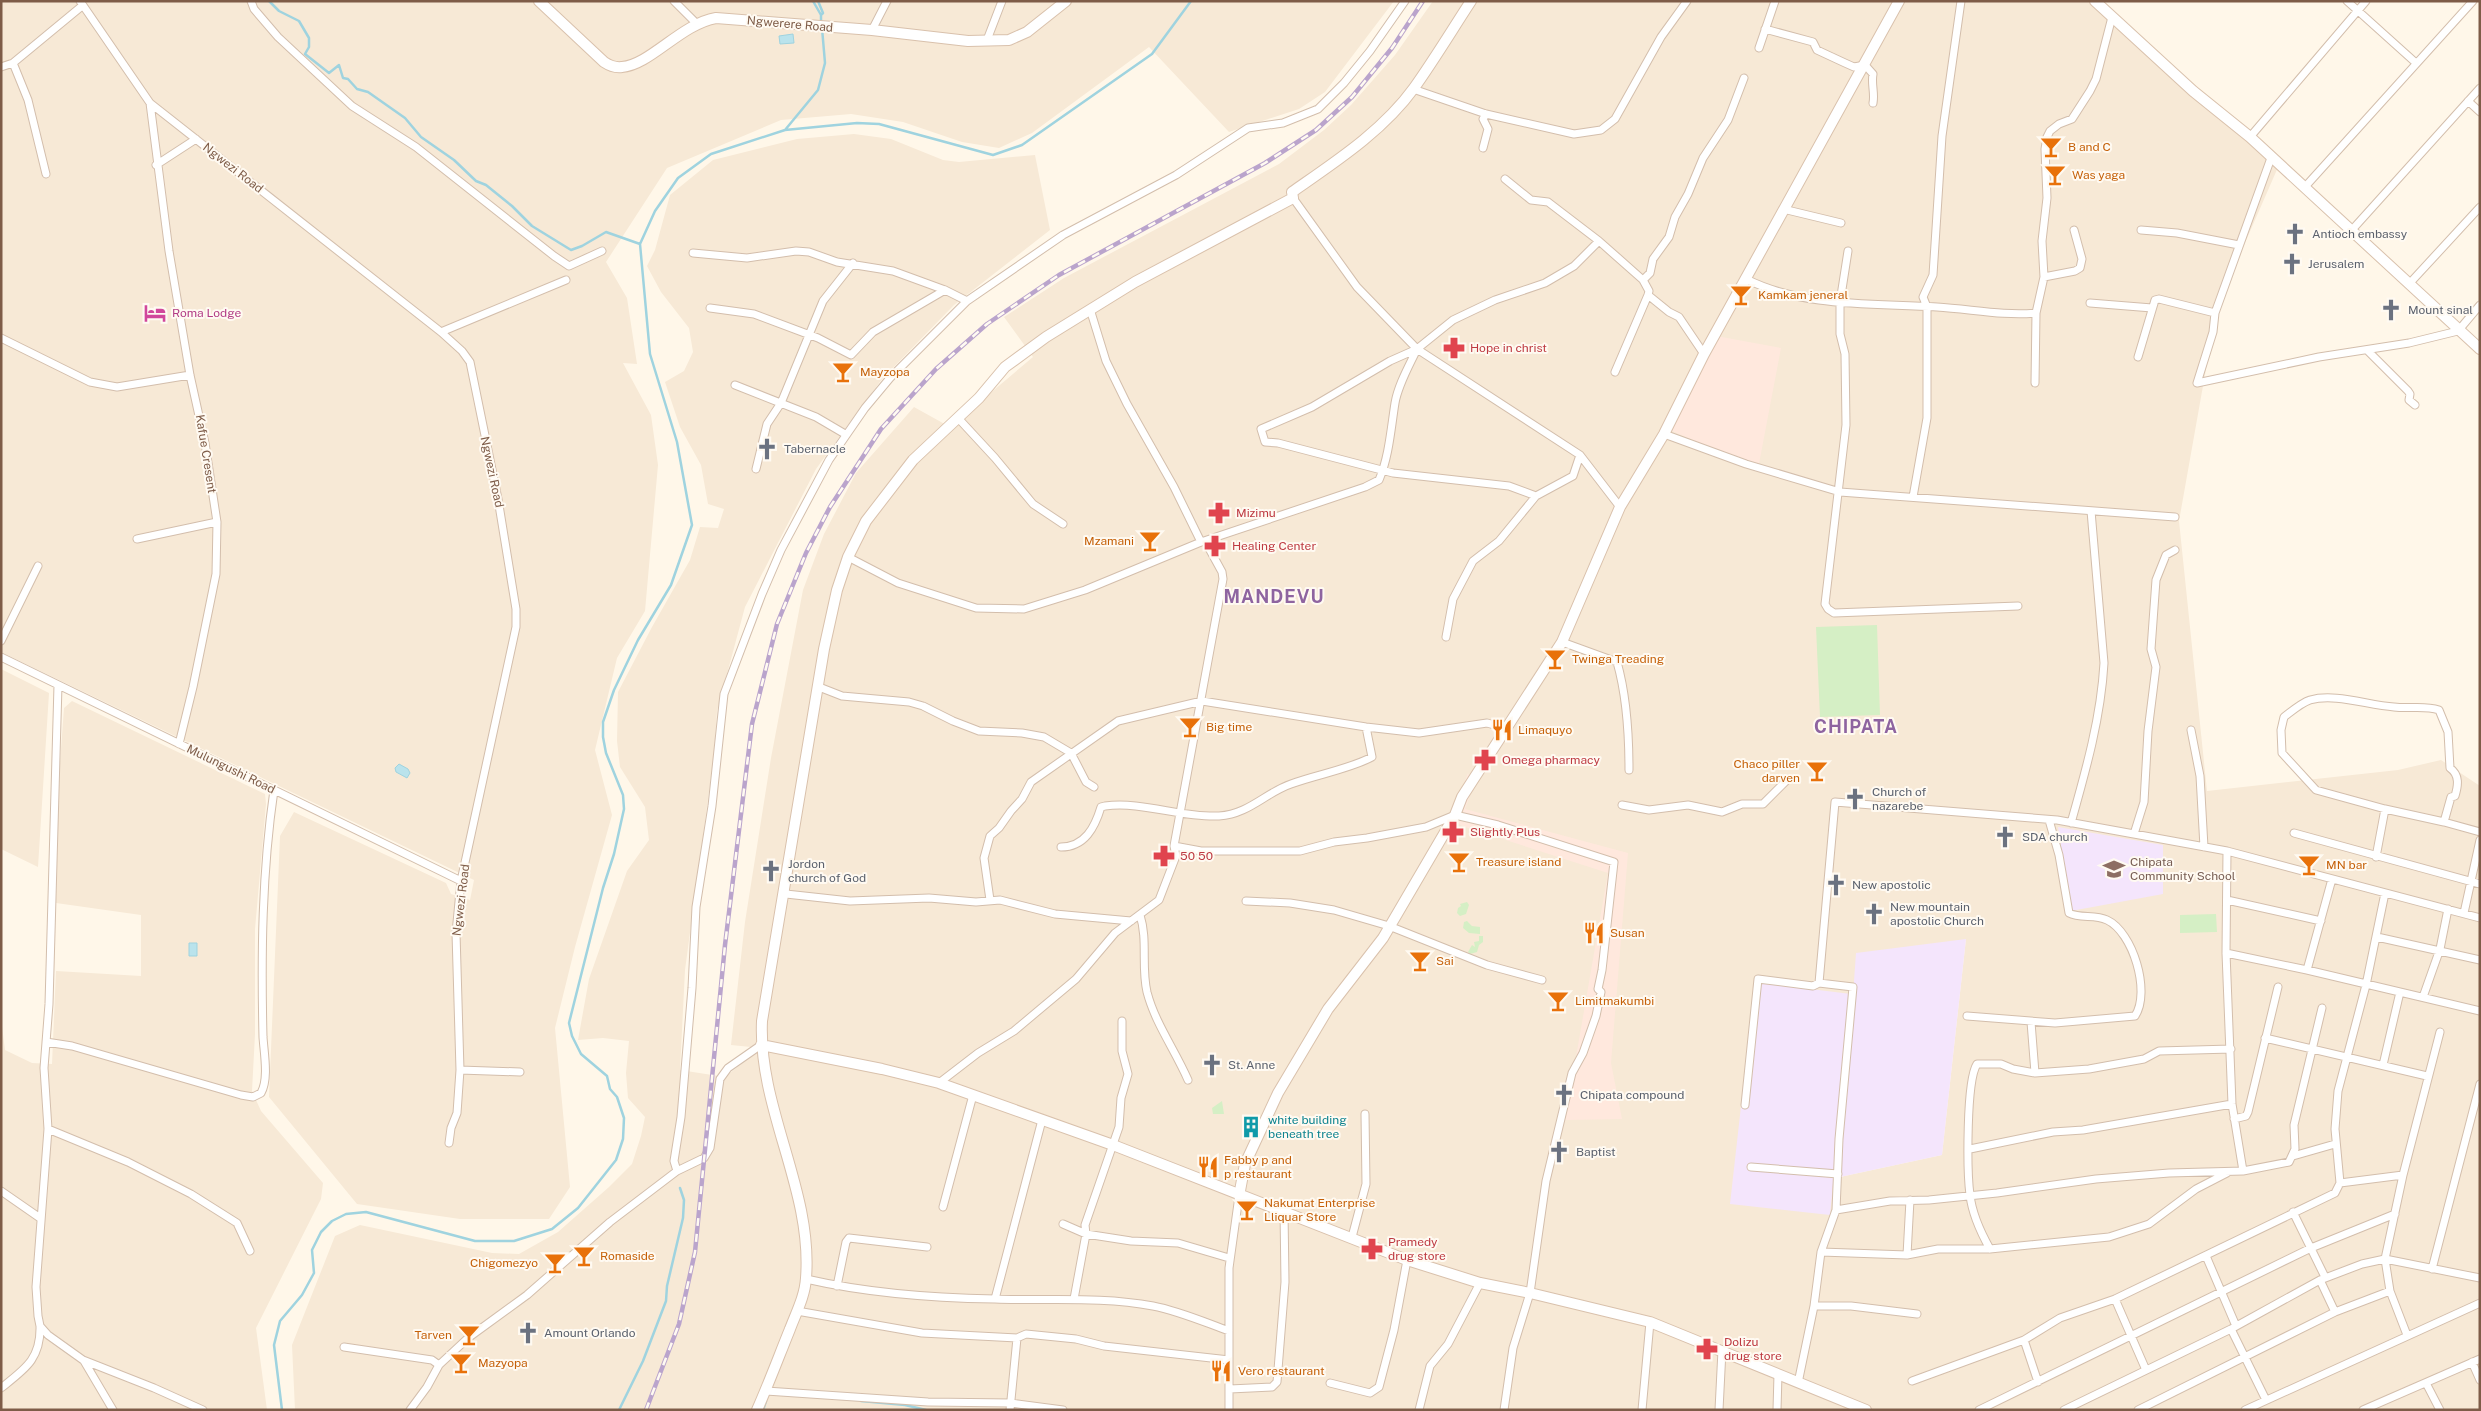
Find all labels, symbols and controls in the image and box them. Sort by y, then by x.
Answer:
street label: Ngwerere Road [746,13,834,35]
bar icon: B and C [2038,134,2064,160]
street label: Ngwezi Road [200,140,266,196]
place label: B and C [2068,140,2111,154]
bar icon: Was yaga [2042,162,2068,188]
place label: Was yaga [2072,168,2125,182]
church icon: Antioch embassy [2282,221,2308,247]
place label: Antioch embassy [2312,227,2408,241]
church icon: Jerusalem [2279,251,2305,277]
place label: Jerusalem [2308,257,2364,271]
bar icon: Kamkam jeneral [1728,282,1754,308]
place label: Kamkam jeneral [1758,288,1848,302]
church icon: Mount sinal [2378,297,2404,323]
hotel icon: Roma Lodge [142,300,168,326]
place label: Mount sinal [2408,303,2473,317]
place label: Roma Lodge [172,306,242,320]
pharmacy icon: Hope in christ [1441,335,1467,361]
place label: Hope in christ [1470,341,1547,355]
bar icon: Mayzopa [830,359,856,385]
place label: Mayzopa [860,365,910,379]
street label: Kafue Cresent [193,414,219,495]
street label: Ngwezi Road [478,435,506,509]
church icon: Tabernacle [754,436,780,462]
place label: Tabernacle [784,442,846,456]
pharmacy icon: Mizimu [1206,500,1232,526]
place label: Mizimu [1236,506,1276,520]
bar icon: Mzamani [1137,528,1163,554]
pharmacy icon: Healing Center [1202,533,1228,559]
place label: Mzamani [1084,534,1134,548]
place label: Healing Center [1232,539,1316,553]
district label: MANDEVU [1224,586,1324,607]
bar icon: Twinga Treading [1542,646,1568,672]
place label: Twinga Treading [1572,652,1664,666]
bar icon: Big time [1177,714,1203,740]
district label: CHIPATA [1814,716,1898,737]
restaurant icon: Limaquyo [1489,717,1515,743]
place label: Big time [1206,720,1252,734]
place label: Limaquyo [1518,723,1572,737]
street label: Mulungushi Road [185,742,277,796]
pharmacy icon: Omega pharmacy [1472,747,1498,773]
place label: Omega pharmacy [1502,753,1601,767]
place label: Chaco piller darven [1734,757,1800,785]
bar icon: Chaco piller darven [1804,758,1830,784]
place label: Church of nazarebe [1872,785,1926,813]
church icon: Church of nazarebe [1842,786,1868,812]
pharmacy icon: Slightly Plus [1440,819,1466,845]
church icon: SDA church [1992,824,2018,850]
place label: Slightly Plus [1470,825,1540,839]
place label: SDA church [2022,830,2088,844]
pharmacy icon: 50 50 [1151,843,1177,869]
place label: 50 50 [1180,849,1213,863]
bar icon: Treasure island [1446,849,1472,875]
bar icon: MN bar [2296,852,2322,878]
place label: Treasure island [1476,855,1561,869]
place label: Chipata Community School [2130,855,2236,883]
school or university icon: Chipata Community School [2101,856,2127,882]
place label: Jordon church of God [788,857,866,885]
church icon: Jordon church of God [758,858,784,884]
place label: MN bar [2326,858,2367,872]
street label: Ngwezi Road [450,863,472,937]
church icon: New apostolic [1823,872,1849,898]
place label: New apostolic [1852,878,1931,892]
place label: New mountain apostolic Church [1890,900,1984,928]
church icon: New mountain apostolic Church [1861,901,1887,927]
restaurant icon: Susan [1581,920,1607,946]
place label: Susan [1610,926,1645,940]
bar icon: Sai [1407,948,1433,974]
place label: Sai [1436,954,1454,968]
bar icon: Limitmakumbi [1545,988,1571,1014]
place label: Limitmakumbi [1575,994,1654,1008]
church icon: St. Anne [1199,1052,1225,1078]
place label: St. Anne [1228,1058,1275,1072]
church icon: Chipata compound [1551,1082,1577,1108]
place label: Chipata compound [1580,1088,1684,1102]
place label: white building beneath tree [1268,1113,1347,1141]
building icon: white building beneath tree [1238,1114,1264,1140]
church icon: Baptist [1546,1139,1572,1165]
place label: Baptist [1576,1145,1616,1159]
place label: Fabby p and p restaurant [1224,1153,1292,1181]
restaurant icon: Fabby p and p restaurant [1195,1154,1221,1180]
place label: Nakumat Enterprise Lliquar Store [1264,1196,1375,1224]
bar icon: Nakumat Enterprise Lliquar Store [1234,1197,1260,1223]
place label: Pramedy drug store [1388,1235,1446,1263]
pharmacy icon: Pramedy drug store [1359,1236,1385,1262]
bar icon: Romaside [571,1243,597,1269]
place label: Romaside [600,1249,655,1263]
bar icon: Chigomezyo [542,1250,568,1276]
place label: Chigomezyo [470,1256,538,1270]
church icon: Amount Orlando [515,1320,541,1346]
bar icon: Tarven [456,1322,482,1348]
place label: Amount Orlando [544,1326,636,1340]
place label: Tarven [414,1328,452,1342]
place label: Dolizu drug store [1724,1335,1782,1363]
pharmacy icon: Dolizu drug store [1694,1336,1720,1362]
bar icon: Mazyopa [448,1350,474,1376]
place label: Mazyopa [478,1356,528,1370]
restaurant icon: Vero restaurant [1208,1358,1234,1384]
place label: Vero restaurant [1238,1364,1325,1378]

